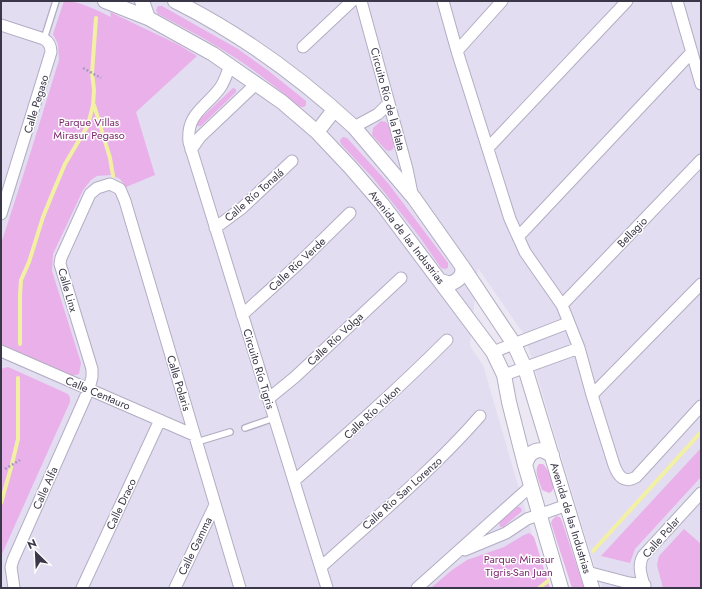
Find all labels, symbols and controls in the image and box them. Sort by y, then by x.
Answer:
street label: Circuito Río de la Plata [367,46,409,152]
street label: Calle Pegaso [20,73,52,135]
park label: Parque Villas Mirasur Pegaso [53,114,125,143]
street label: Calle Río Tonalá [221,165,287,225]
street label: Avenida de las Industrias [365,187,449,288]
street label: Bellagio [613,213,651,251]
street label: Calle Río Verde [265,233,329,295]
street label: Calle Linx [54,266,82,314]
street label: Calle Río Volga [303,309,367,369]
street label: Circuito Río Tigris [239,327,279,412]
street label: Calle Polaris [163,353,195,413]
street label: Calle Centauro [63,372,133,414]
street label: Calle Río Yukon [340,381,404,443]
street label: Calle Río San Lorenzo [359,453,445,533]
street label: Avenida de las Industrias [546,461,596,576]
street label: Calle Alfa [29,464,61,512]
street label: Calle Draco [102,476,140,532]
street label: Calle Polar [639,513,684,561]
street label: Calle Gamma [174,514,216,578]
north arrow [16,533,56,573]
text: N [25,535,39,553]
park label: Parque Mirasur Tigris-San Juan [484,551,554,580]

